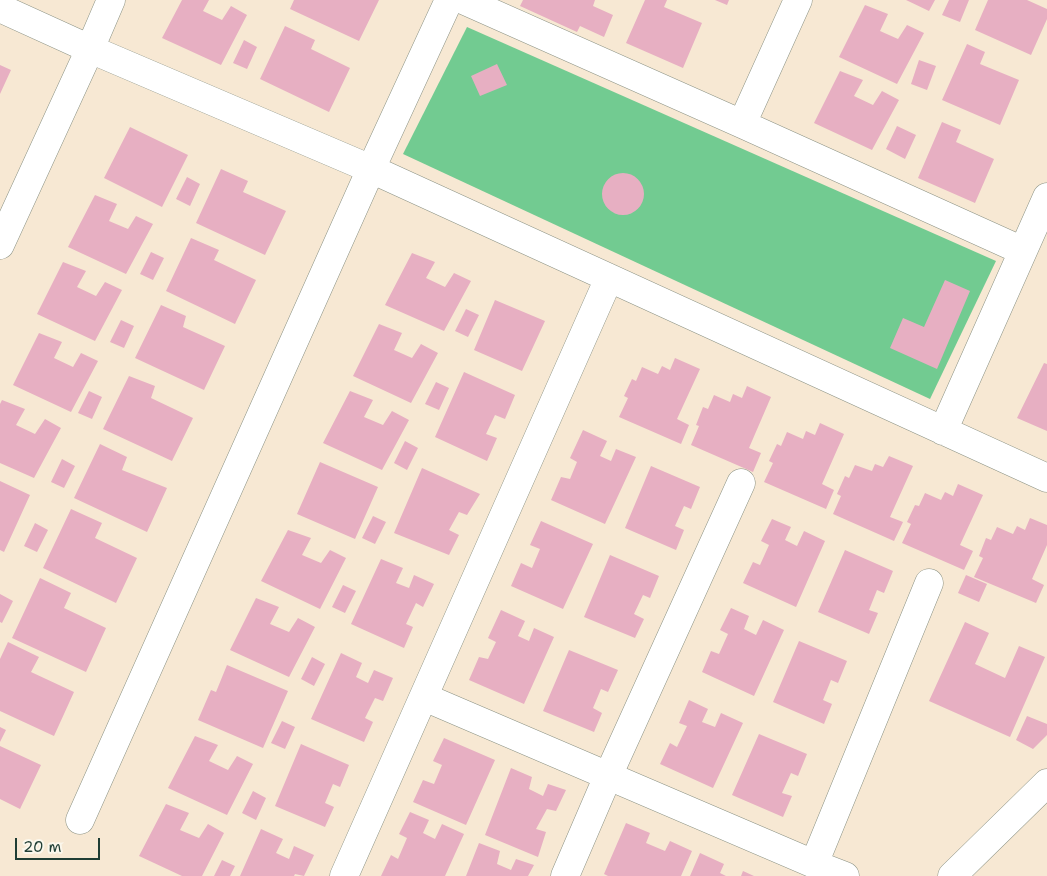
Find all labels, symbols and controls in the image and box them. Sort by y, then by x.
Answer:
scale bar [18,828,102,860]
text: 20 m [23,837,62,857]

